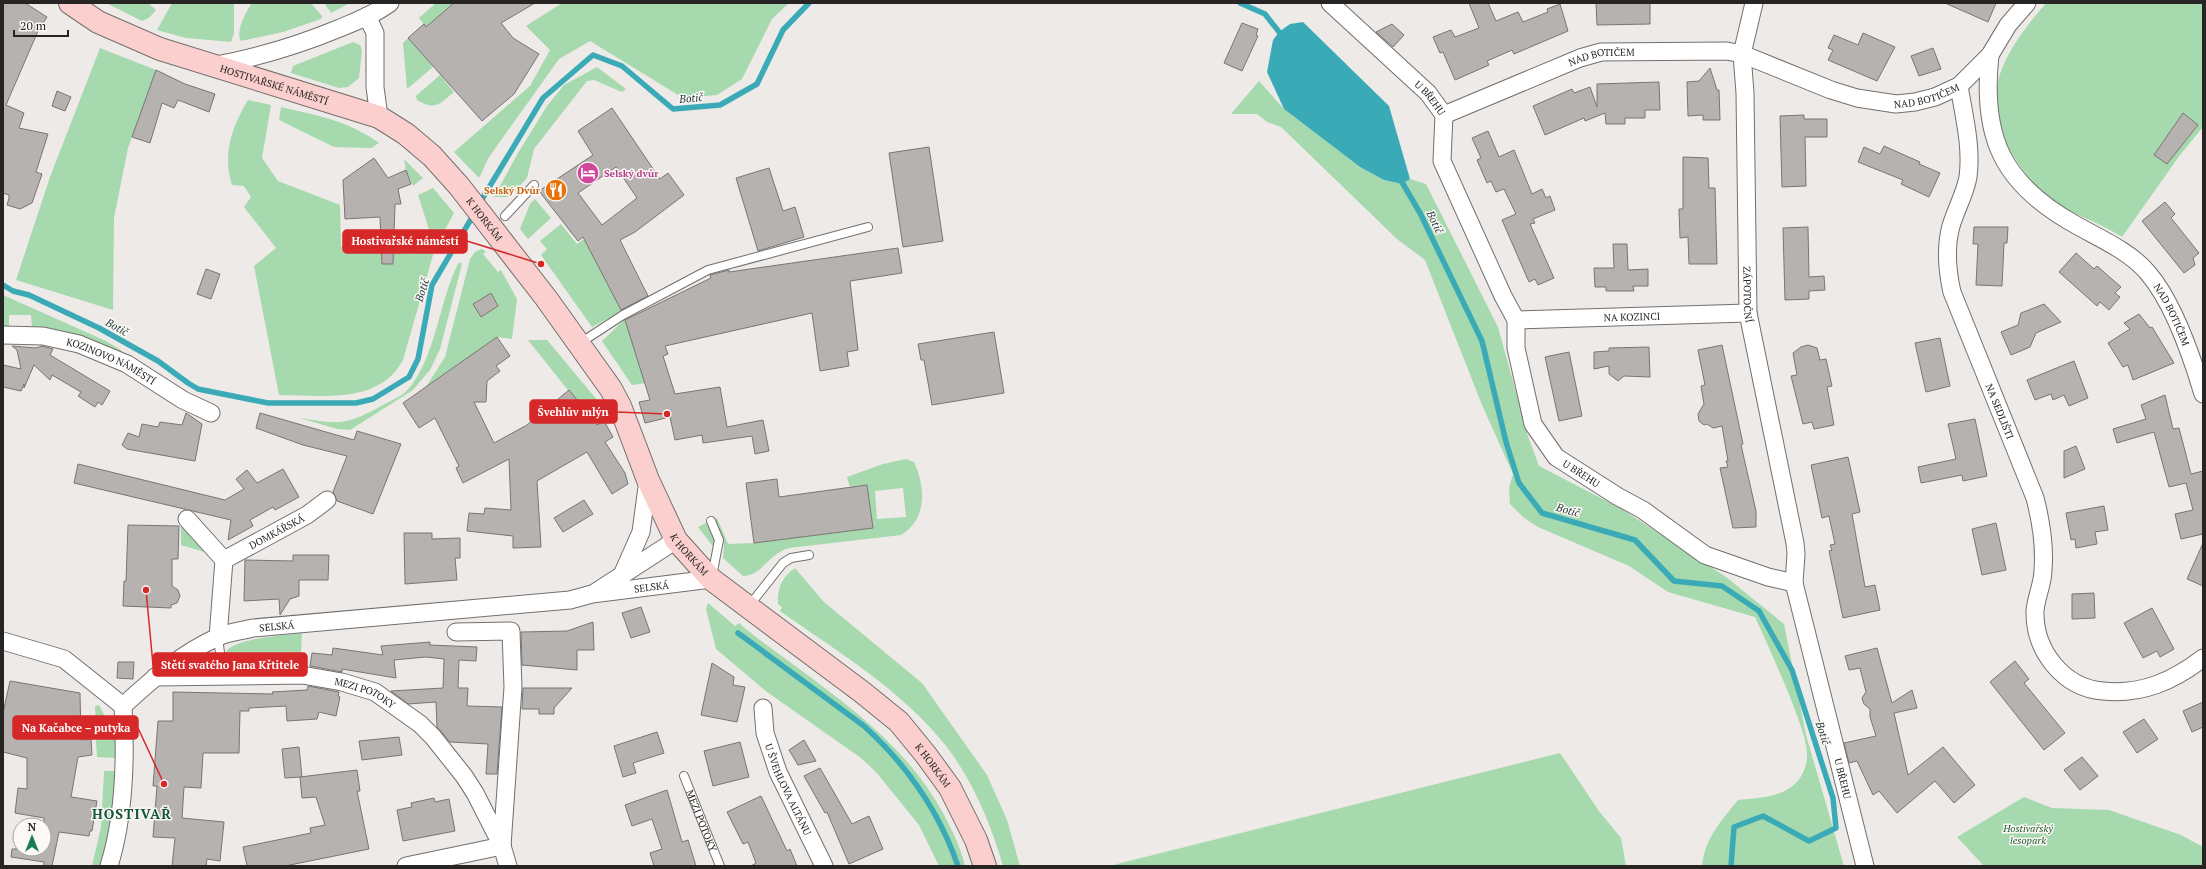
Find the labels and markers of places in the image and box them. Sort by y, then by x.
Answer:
hotel icon: Selský dvůr [575,160,601,186]
place label: Selský dvůr [604,167,659,180]
restaurant icon: Selský Dvůr [543,177,569,203]
place label: Selský Dvůr [484,184,541,197]
callout: Hostivařské náměstí [343,230,467,253]
callout: Švehlův mlýn [530,400,617,423]
callout: Stětí svatého Jana Křtitele [153,653,307,676]
callout: Na Kačabce – putyka [13,716,138,739]

